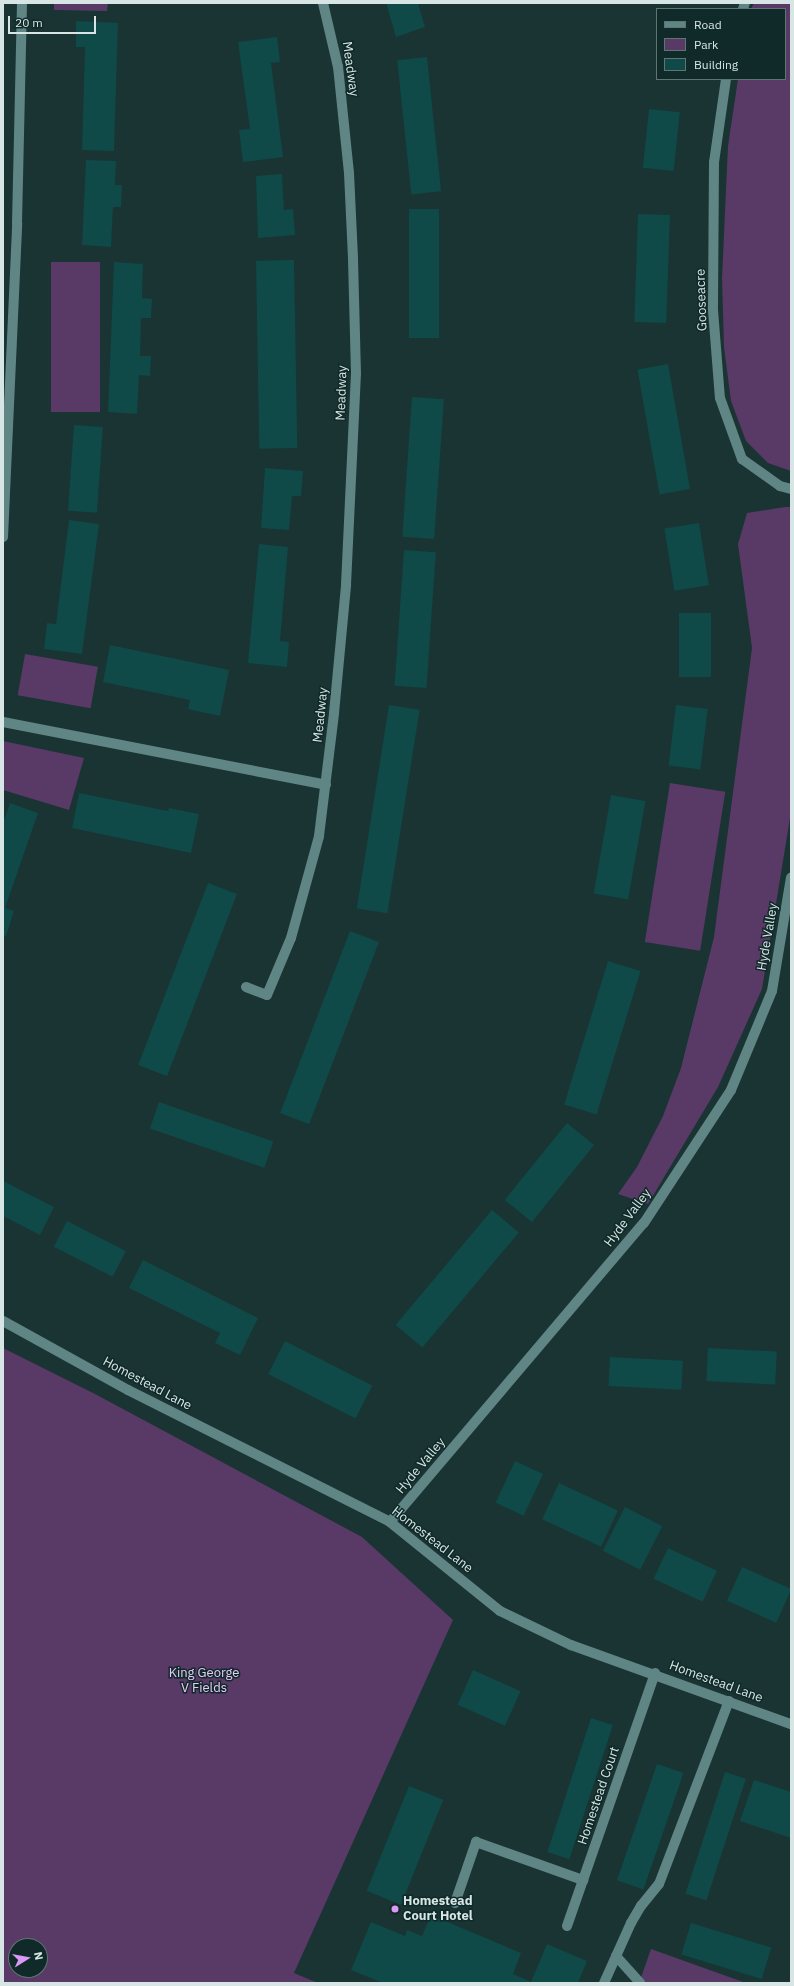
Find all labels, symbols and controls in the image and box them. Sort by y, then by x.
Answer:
scale bar [10,8,98,34]
legend [656,8,786,80]
text: 20 m [15,15,43,30]
text: Road [694,17,722,32]
text: Park [694,37,718,52]
street label: Meadway [338,40,362,98]
text: Building [694,57,738,72]
street label: Gooseacre [693,269,711,331]
street label: Meadway [333,365,351,421]
street label: Meadway [310,687,332,743]
street label: Hyde Valley [754,902,782,972]
street label: Hyde Valley [601,1186,655,1250]
street label: Homestead Lane [100,1354,194,1414]
street label: Hyde Valley [393,1435,449,1497]
street label: Homestead Lane [388,1504,476,1576]
street label: Homestead Lane [667,1658,765,1706]
park label: King George V Fields [169,1666,239,1697]
street label: Homestead Court [575,1745,623,1847]
place label: Homestead Court Hotel [403,1894,473,1925]
marker: Homestead Court Hotel [390,1904,400,1914]
north arrow [8,1938,48,1978]
text: N [31,1951,46,1961]

